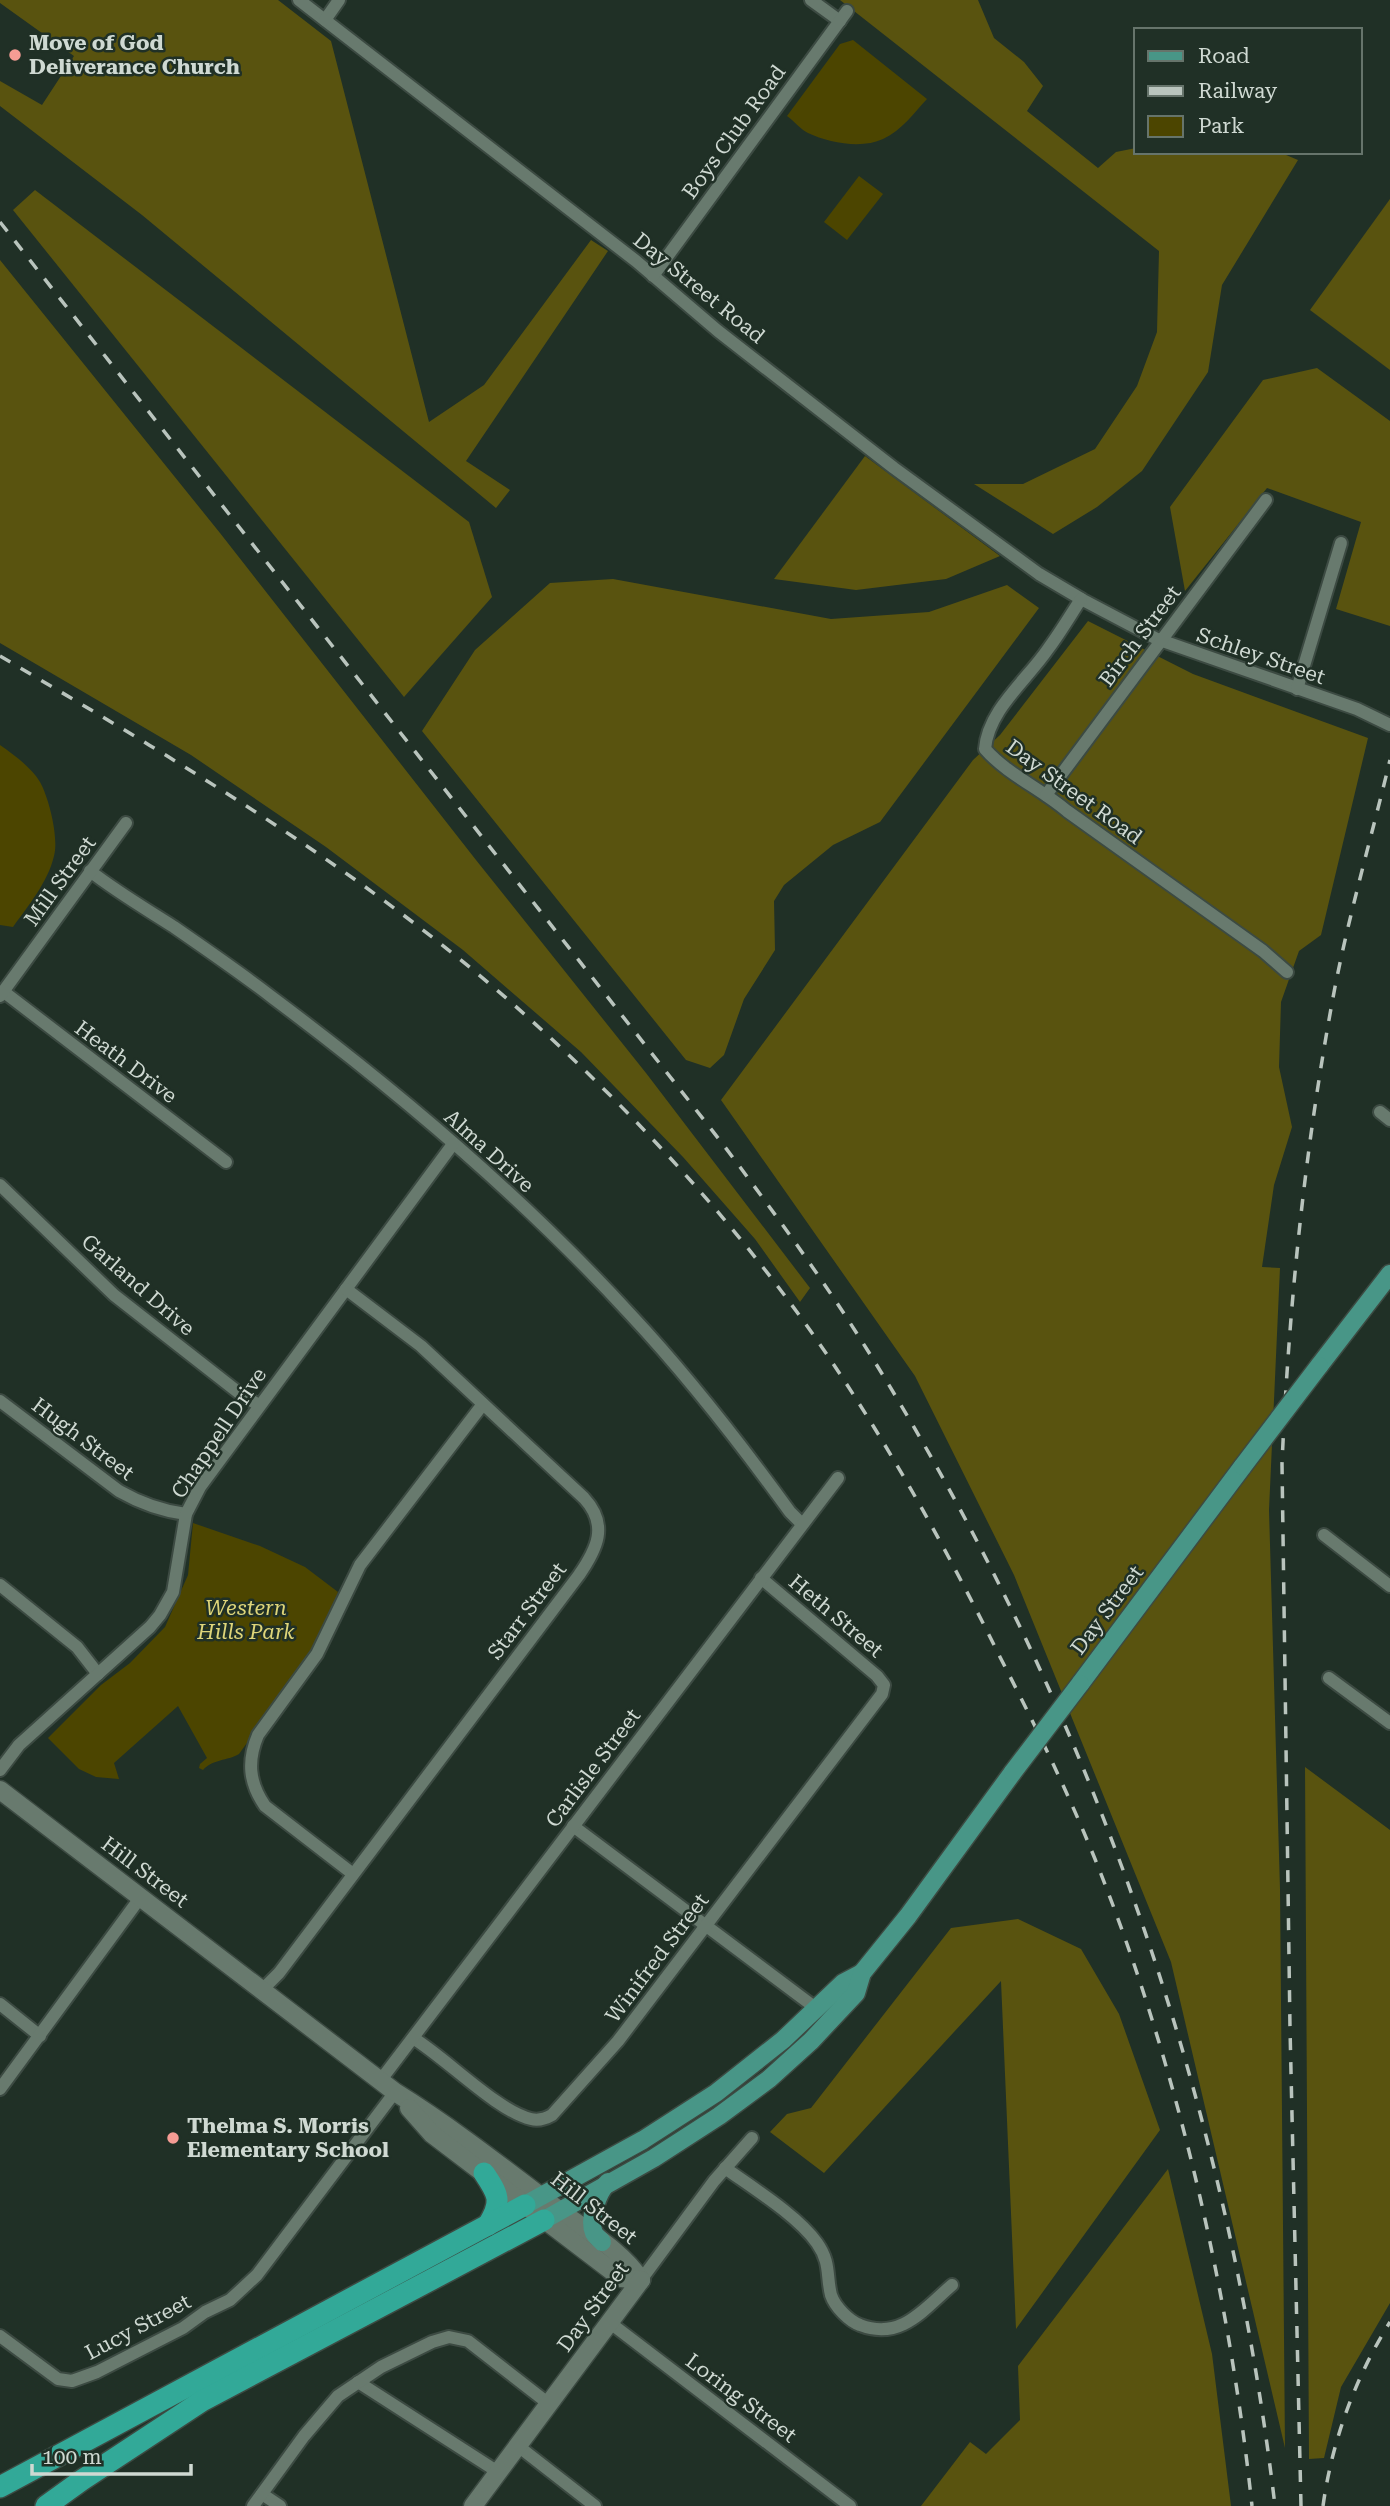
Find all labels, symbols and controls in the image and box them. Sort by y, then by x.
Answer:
legend [1134,28,1362,154]
place label: Move of God Deliverance Church [29,31,240,79]
text: Road [1198,44,1250,68]
marker: Move of God Deliverance Church [7,47,23,63]
street label: Boys Club Road [677,60,791,203]
text: Railway [1198,79,1278,103]
text: Park [1198,114,1244,138]
street label: Day Street Road [629,228,770,349]
street label: Birch Street [1094,581,1186,691]
street label: Schley Street [1194,623,1328,689]
street label: Day Street Road [1001,735,1147,850]
street label: Mill Street [19,831,101,931]
street label: Heath Drive [70,1016,182,1108]
street label: Alma Drive [439,1105,539,1197]
street label: Garland Drive [77,1229,199,1341]
street label: Chappell Drive [167,1363,271,1503]
street label: Hugh Street [27,1393,139,1485]
street label: Starr Street [483,1558,571,1664]
street label: Day Street [1066,1561,1148,1659]
street label: Heth Street [784,1570,888,1662]
park label: Western Hills Park [196,1596,295,1644]
street label: Carlisle Street [541,1704,645,1832]
street label: Hill Street [97,1832,193,1913]
street label: Winifred Street [601,1889,713,2027]
place label: Thelma S. Morris Elementary School [187,2114,389,2162]
marker: Thelma S. Morris Elementary School [165,2130,181,2146]
street label: Hill Street [546,2167,642,2249]
street label: Day Street [552,2257,634,2357]
street label: Lucy Street [81,2289,195,2365]
street label: Loring Street [681,2349,801,2448]
scale bar [32,2432,191,2476]
text: 100 m [42,2445,102,2469]

